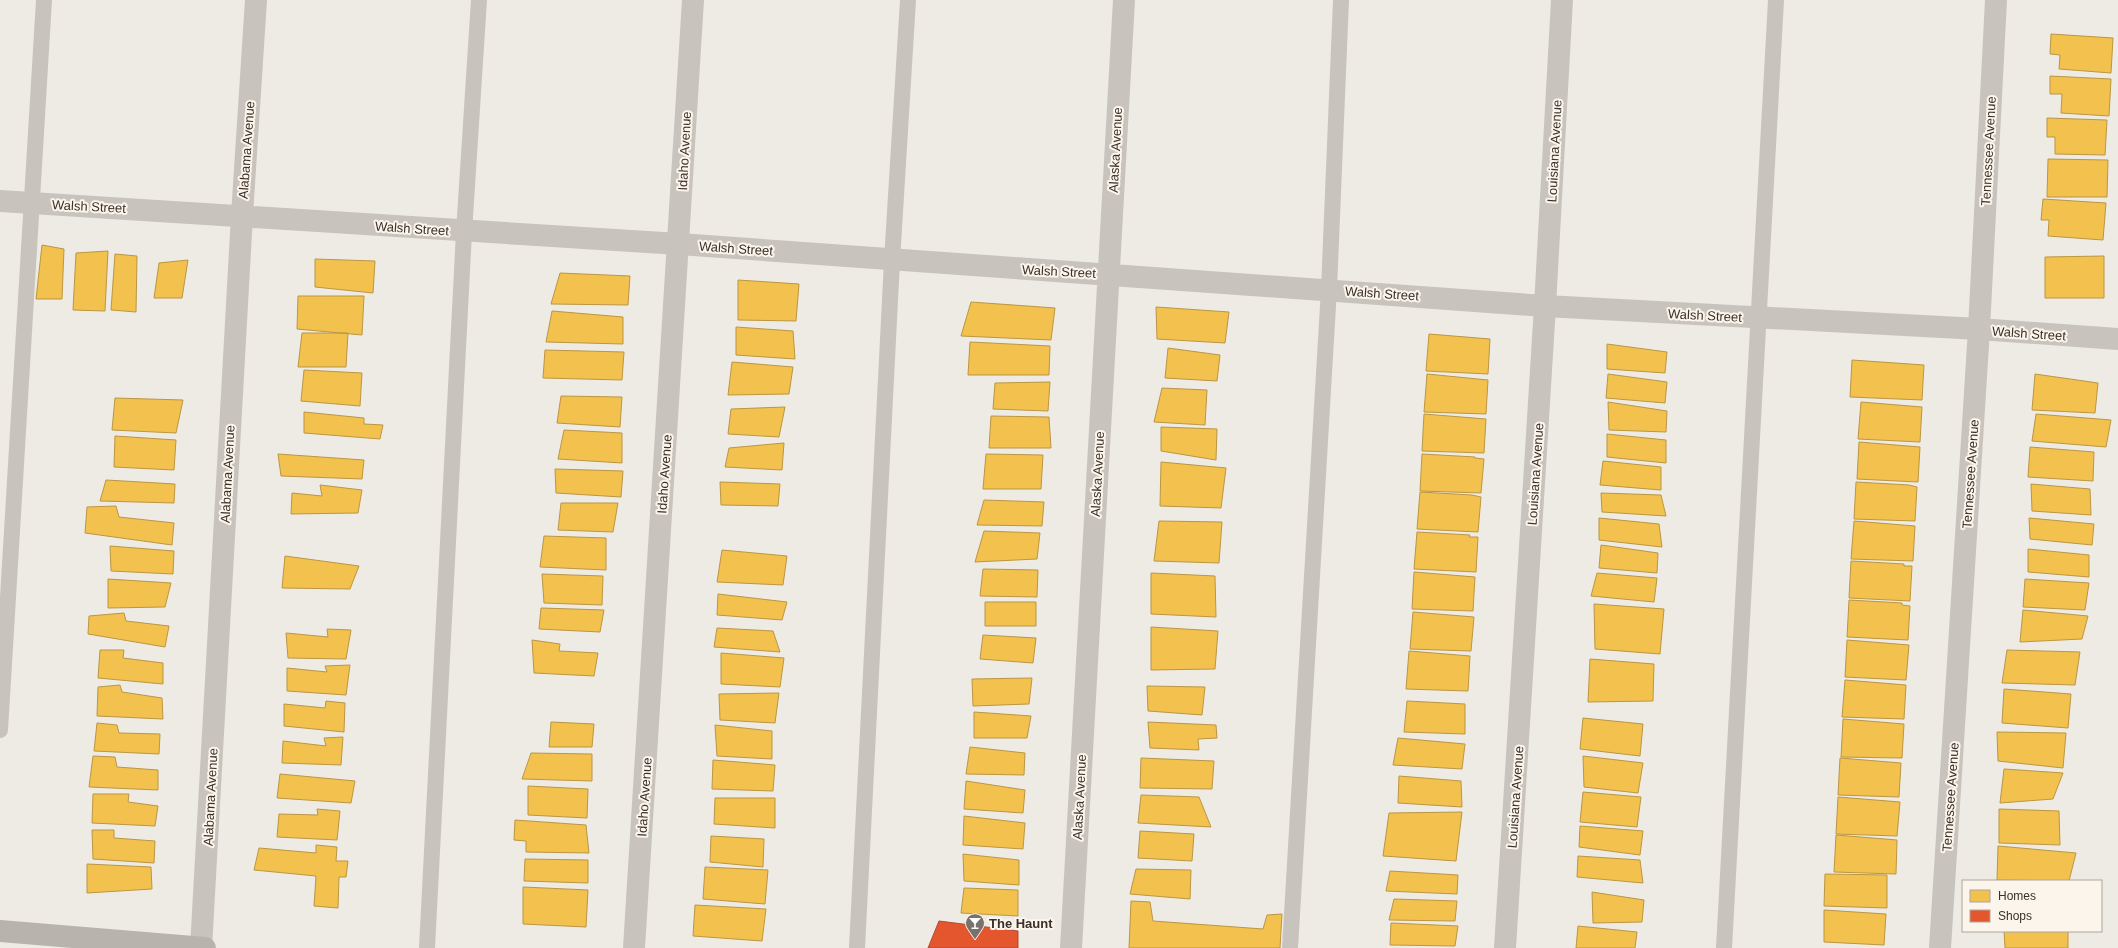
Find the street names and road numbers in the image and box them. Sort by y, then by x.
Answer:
street label: Tennessee Avenue [1978,96,1999,206]
street label: Louisiana Avenue [1544,99,1565,203]
street label: Alabama Avenue [236,101,257,199]
street label: Alaska Avenue [1106,107,1125,193]
street label: Idaho Avenue [675,111,694,191]
street label: Walsh Street [52,197,127,216]
street label: Walsh Street [375,218,450,239]
street label: Walsh Street [699,238,774,259]
street label: Walsh Street [1022,262,1097,281]
street label: Walsh Street [1345,283,1420,304]
street label: Walsh Street [1668,306,1743,325]
street label: Walsh Street [1992,323,2067,344]
street label: Tennessee Avenue [1959,419,1982,529]
street label: Louisiana Avenue [1524,422,1547,526]
street label: Alabama Avenue [217,425,238,523]
street label: Alaska Avenue [1088,431,1107,517]
street label: Idaho Avenue [654,434,675,514]
street label: Tennessee Avenue [1939,742,1962,852]
street label: Louisiana Avenue [1504,745,1527,849]
street label: Alabama Avenue [200,748,221,846]
street label: Alaska Avenue [1070,754,1089,840]
street label: Idaho Avenue [634,757,655,837]

